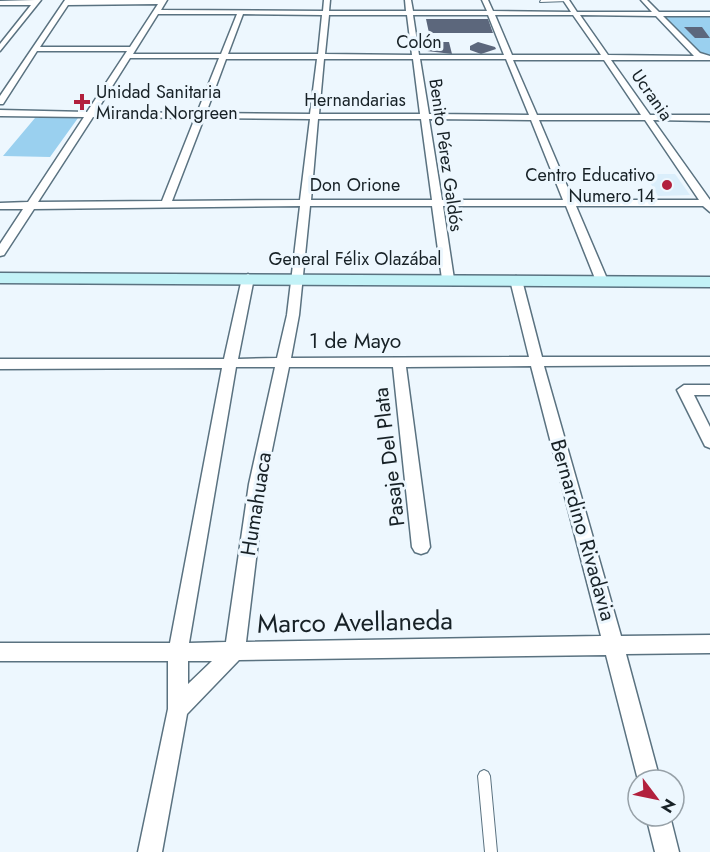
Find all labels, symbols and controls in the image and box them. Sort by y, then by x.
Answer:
street label: Colón [396,29,442,55]
street label: Ucrania [625,64,679,126]
street label: Benito Pérez Galdós [422,77,470,233]
place label: Unidad Sanitaria Miranda Norgreen [96,79,238,126]
street label: Hernandarias [304,87,406,113]
marker: Unidad Sanitaria Miranda Norgreen [73,93,91,111]
place label: Centro Educativo Numero 14 [525,162,655,209]
street label: Don Orione [310,172,400,198]
marker: Centro Educativo Numero 14 [660,178,674,192]
street label: General Félix Olazábal [269,246,441,272]
street label: 1 de Mayo [309,326,401,356]
street label: Pasaje Del Plata [366,386,412,528]
street label: Bernardino Rivadavia [543,436,623,624]
street label: Humahuaca [233,450,279,558]
street label: Marco Avellaneda [257,601,453,643]
north arrow [626,768,686,828]
text: N [655,794,681,817]

